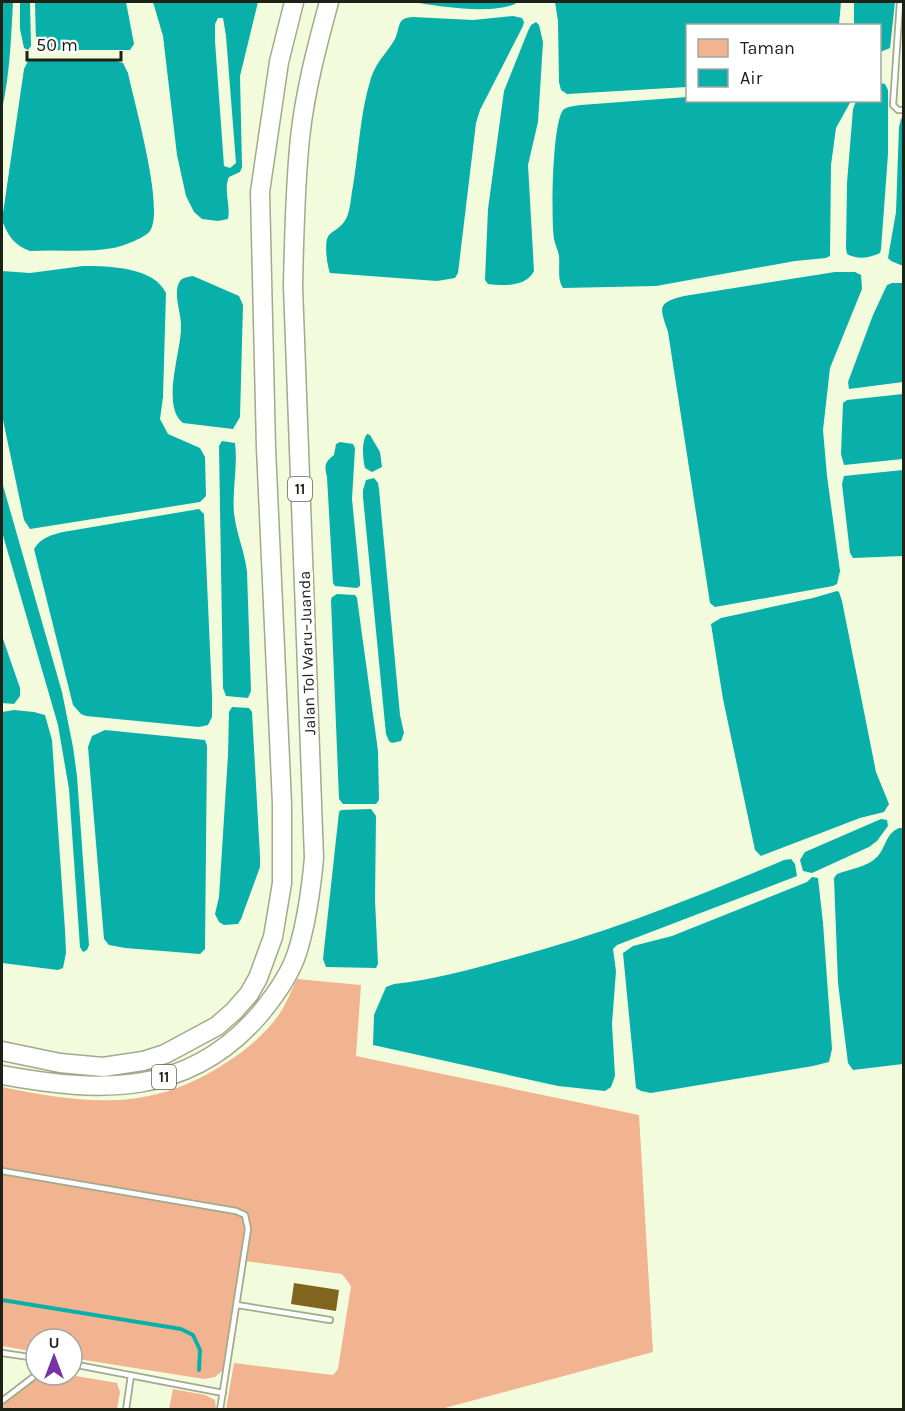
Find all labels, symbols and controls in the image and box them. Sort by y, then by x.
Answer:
scale bar [27,24,122,62]
legend [686,24,881,102]
text: 50 m [36,34,78,56]
text: Taman [740,37,795,59]
text: Air [740,67,763,89]
road number: 11 [288,477,312,501]
street label: Jalan Tol Waru–Juanda [295,571,319,735]
road number: 11 [152,1065,176,1089]
north arrow [24,1327,84,1387]
text: U [48,1333,60,1352]

